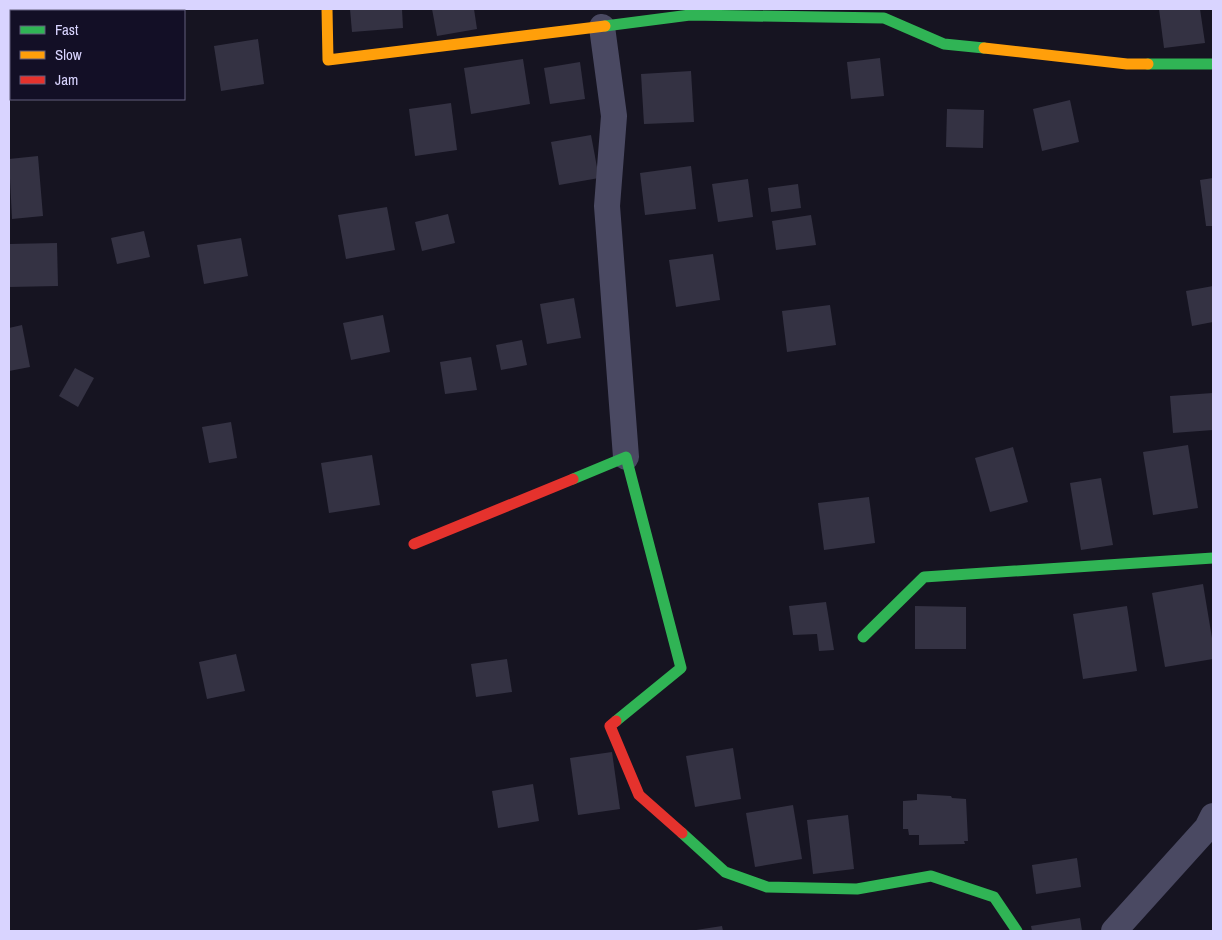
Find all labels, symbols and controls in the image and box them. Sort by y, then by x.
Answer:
legend [10,10,185,100]
text: Fast [55,19,79,40]
text: Slow [55,44,82,65]
text: Jam [55,69,78,90]

